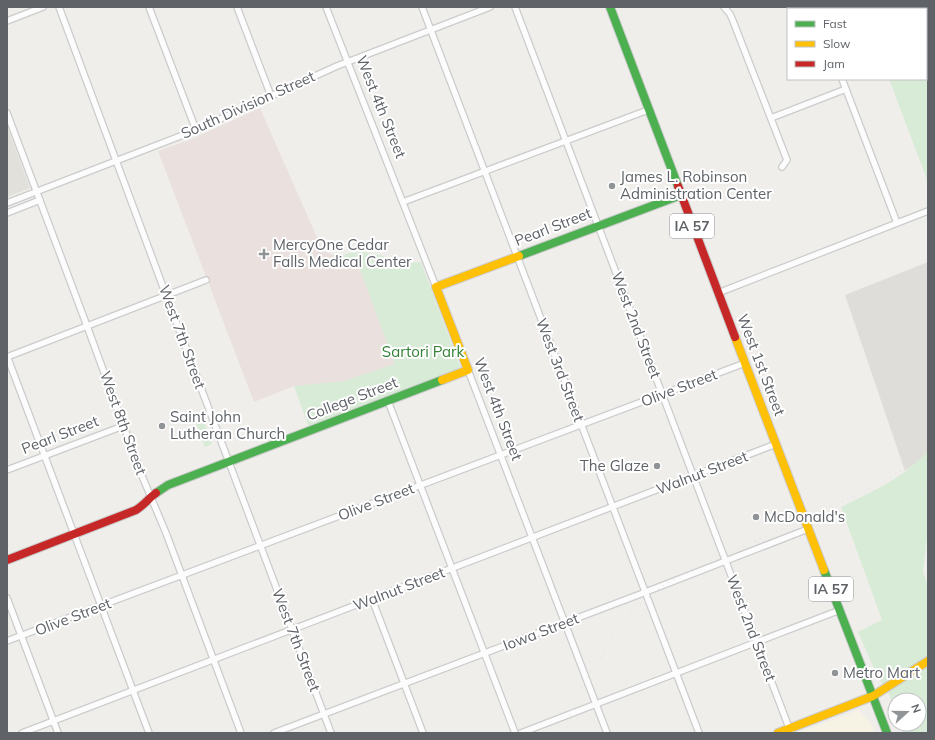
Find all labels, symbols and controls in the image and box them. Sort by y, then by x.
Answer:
legend [787,8,927,80]
text: Fast [823,16,847,31]
text: Slow [823,36,851,51]
street label: West 4th Street [352,53,411,161]
text: Jam [823,56,845,71]
street label: South Division Street [178,66,318,143]
place label: James L. Robinson Administration Center [620,167,772,203]
marker: James L. Robinson Administration Center [607,181,617,191]
street label: Pearl Street [512,203,594,250]
road number: IA 57 [670,214,714,238]
place label: MercyOne Cedar Falls Medical Center [273,235,412,271]
marker: MercyOne Cedar Falls Medical Center [258,248,270,260]
street label: West 2nd Street [607,269,666,381]
street label: West 7th Street [155,282,210,391]
street label: West 1st Street [733,311,790,418]
street label: West 3rd Street [532,315,589,424]
park label: Sartori Park [382,342,464,361]
street label: West 4th Street [470,355,527,463]
street label: Olive Street [638,364,720,411]
street label: West 8th Street [96,368,151,477]
street label: College Street [304,372,400,425]
place label: Saint John Lutheran Church [170,407,285,443]
street label: Pearl Street [19,411,101,458]
marker: Saint John Lutheran Church [157,421,167,431]
street label: Walnut Street [653,446,750,499]
place label: The Glaze [580,456,649,475]
marker: The Glaze [652,461,662,471]
street label: Olive Street [335,478,417,525]
place label: McDonald's [764,507,845,526]
marker: McDonald's [751,512,761,522]
street label: Walnut Street [350,562,447,615]
street label: West 2nd Street [722,572,781,684]
road number: IA 57 [809,577,853,601]
street label: West 7th Street [268,586,325,694]
street label: Olive Street [32,593,114,640]
street label: Iowa Street [500,608,581,655]
place label: Metro Mart [843,663,920,682]
marker: Metro Mart [830,668,840,678]
north arrow [887,692,927,732]
text: N [908,702,924,715]

